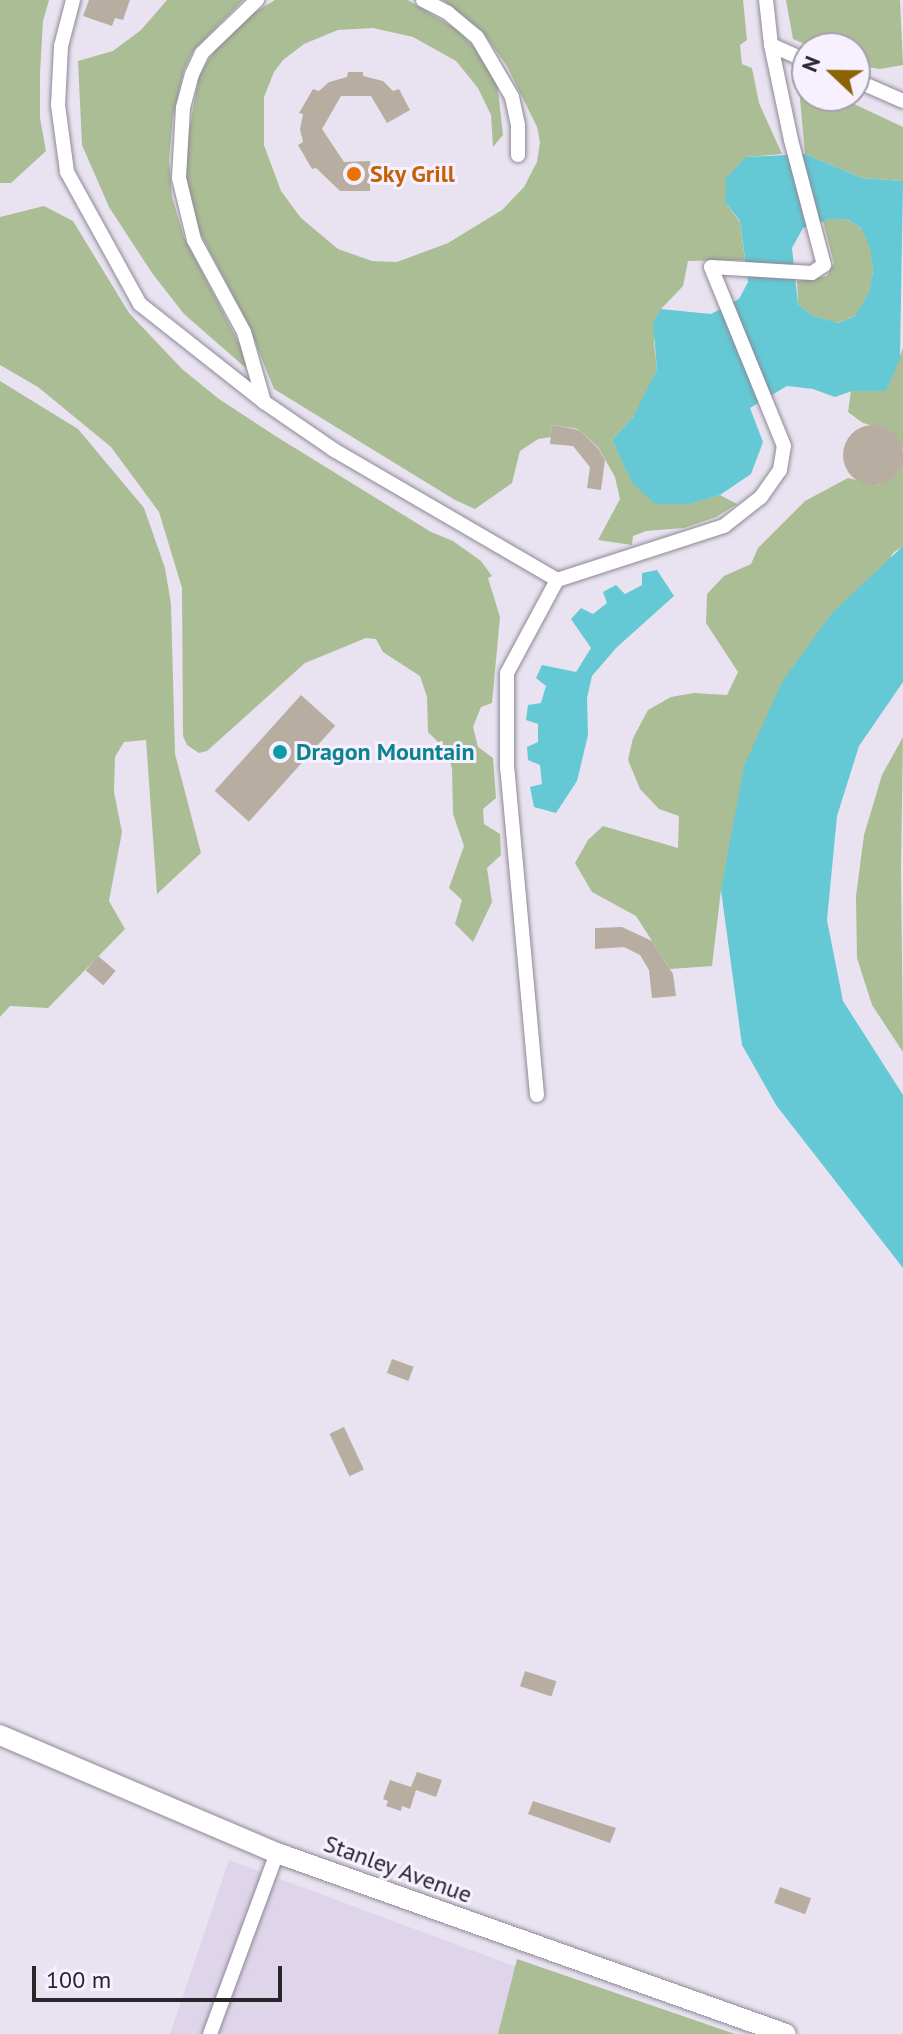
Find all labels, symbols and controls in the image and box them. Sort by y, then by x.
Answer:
north arrow [791,32,871,112]
text: N [795,52,826,76]
place label: Sky Grill [370,160,456,188]
marker: Sky Grill [345,165,363,183]
place label: Dragon Mountain [296,738,475,766]
marker: Dragon Mountain [271,743,289,761]
street label: Stanley Avenue [319,1829,477,1909]
scale bar [36,1950,286,2000]
text: 100 m [46,1964,111,1995]

